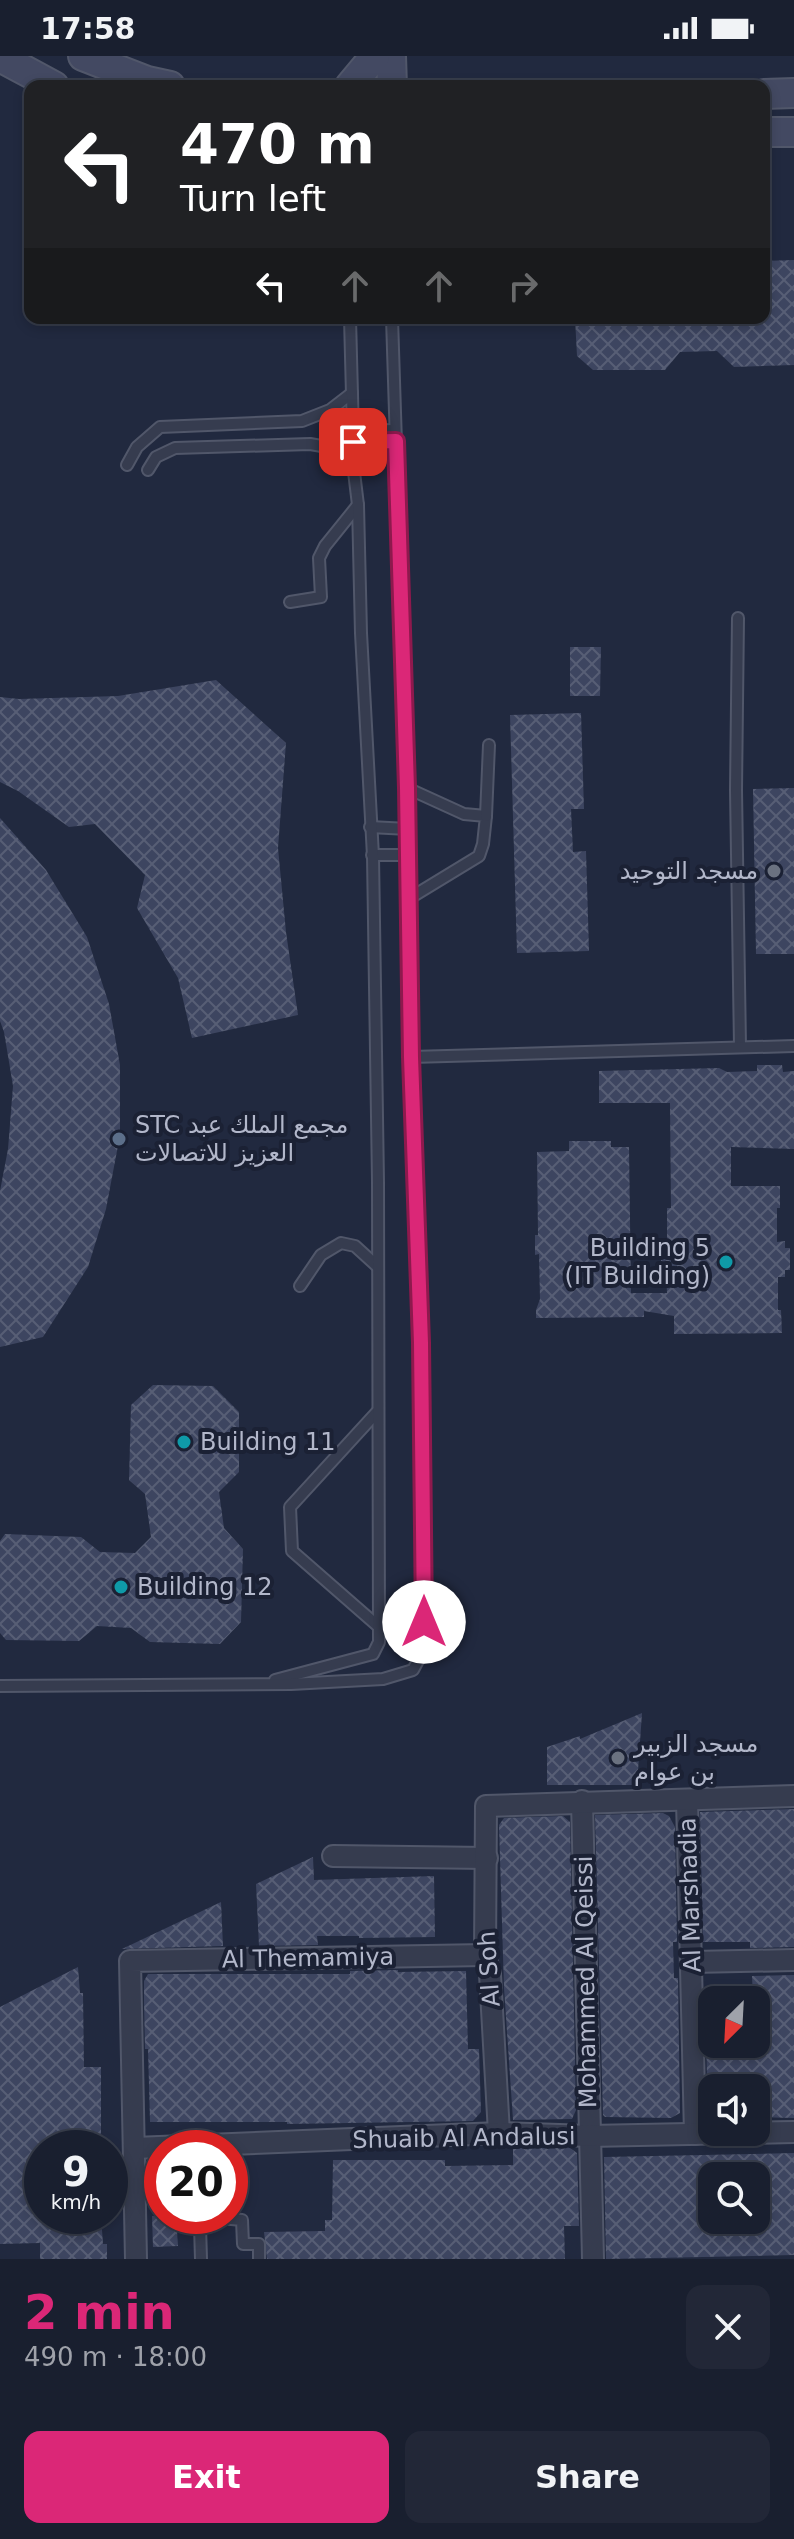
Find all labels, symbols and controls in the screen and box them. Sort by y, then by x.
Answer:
text: 17:58 [40,11,136,46]
text: 470 m [180,111,375,176]
icon: left [48,112,152,216]
text: Turn left [180,178,326,219]
icon: left [249,264,293,308]
icon: ahead [333,264,377,308]
icon: ahead [417,264,461,308]
icon: right [501,264,545,308]
pin [319,408,387,476]
icon: arrive [331,420,375,464]
place label: مسجد التوحيد [620,857,758,885]
marker: مسجد التوحيد [765,862,783,880]
place label: STC مجمع الملك عبد العزيز للاتصالات [135,1111,348,1167]
marker: STC مجمع الملك عبد العزيز للاتصالات [110,1130,128,1148]
place label: Building 5 (IT Building) [565,1234,710,1290]
marker: Building 5 (IT Building) [717,1253,735,1271]
place label: Building 11 [200,1428,336,1456]
marker: Building 11 [175,1433,193,1451]
place label: Building 12 [137,1573,273,1601]
marker: Building 12 [112,1578,130,1596]
position arrow [382,1580,466,1664]
place label: مسجد الزبير بن عوام [633,1730,758,1786]
marker: مسجد الزبير بن عوام [609,1749,627,1767]
street label: Al Marshadia [673,1817,707,1973]
street label: Mohammed Al Qeissi [570,1856,602,2108]
street label: Al Soh [472,1930,506,2008]
street label: Al Themamiya [222,1942,394,1974]
north arrow [698,1986,770,2058]
map controls [698,1986,770,2234]
button: sound [698,2074,770,2146]
street label: Shuaib Al Andalusi [352,2122,576,2154]
speed limit sign: 20 [144,2130,248,2234]
text: 9 [62,2149,90,2195]
button: search [698,2162,770,2234]
text: km/h [51,2190,101,2214]
text: 2 min [24,2284,175,2340]
button: close [686,2285,770,2369]
text: 490 m · 18:00 [24,2342,207,2372]
button: Exit [24,2431,389,2523]
button: Share [405,2431,770,2523]

